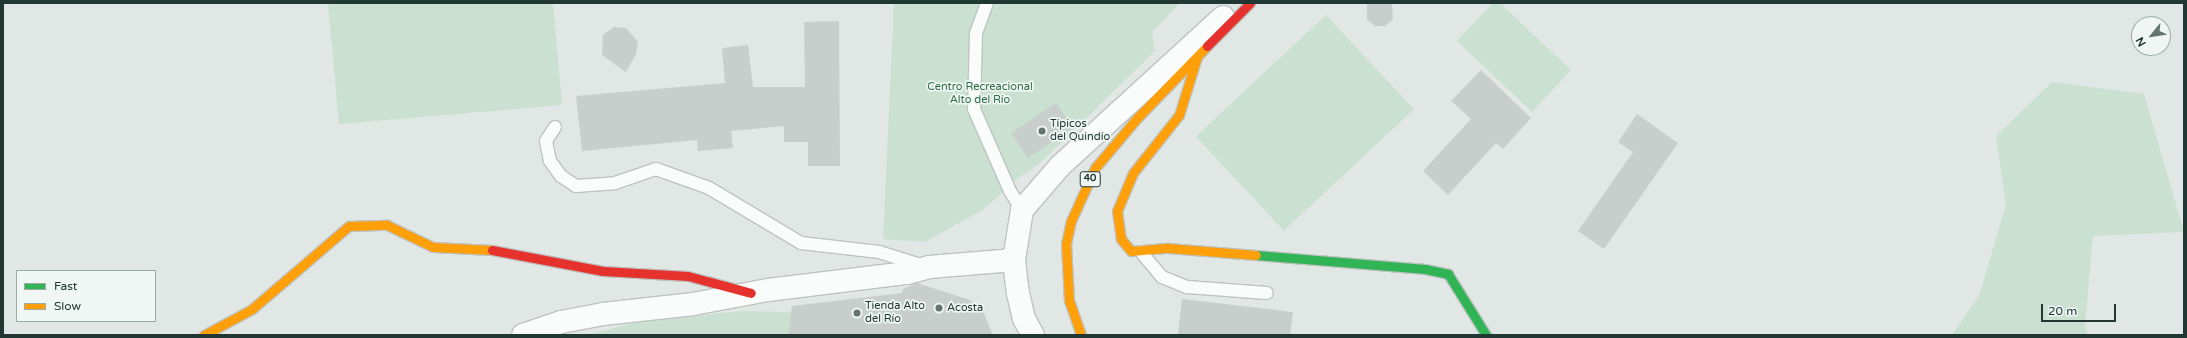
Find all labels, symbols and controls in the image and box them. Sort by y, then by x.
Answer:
north arrow [2131,16,2171,56]
text: N [2133,35,2149,49]
park label: Centro Recreacional Alto del Río [927,81,1033,107]
place label: Típicos del Quindío [1050,118,1110,144]
marker: Típicos del Quindío [1037,126,1047,136]
road number: 40 [1079,171,1101,187]
legend [16,270,156,322]
text: Fast [54,279,77,293]
scale bar [2043,296,2118,322]
text: Slow [54,299,81,313]
place label: Tienda Alto del Río [865,300,925,326]
place label: Acosta [947,301,983,315]
marker: Acosta [934,303,944,313]
text: 20 m [2048,304,2077,318]
marker: Tienda Alto del Río [852,308,862,318]

